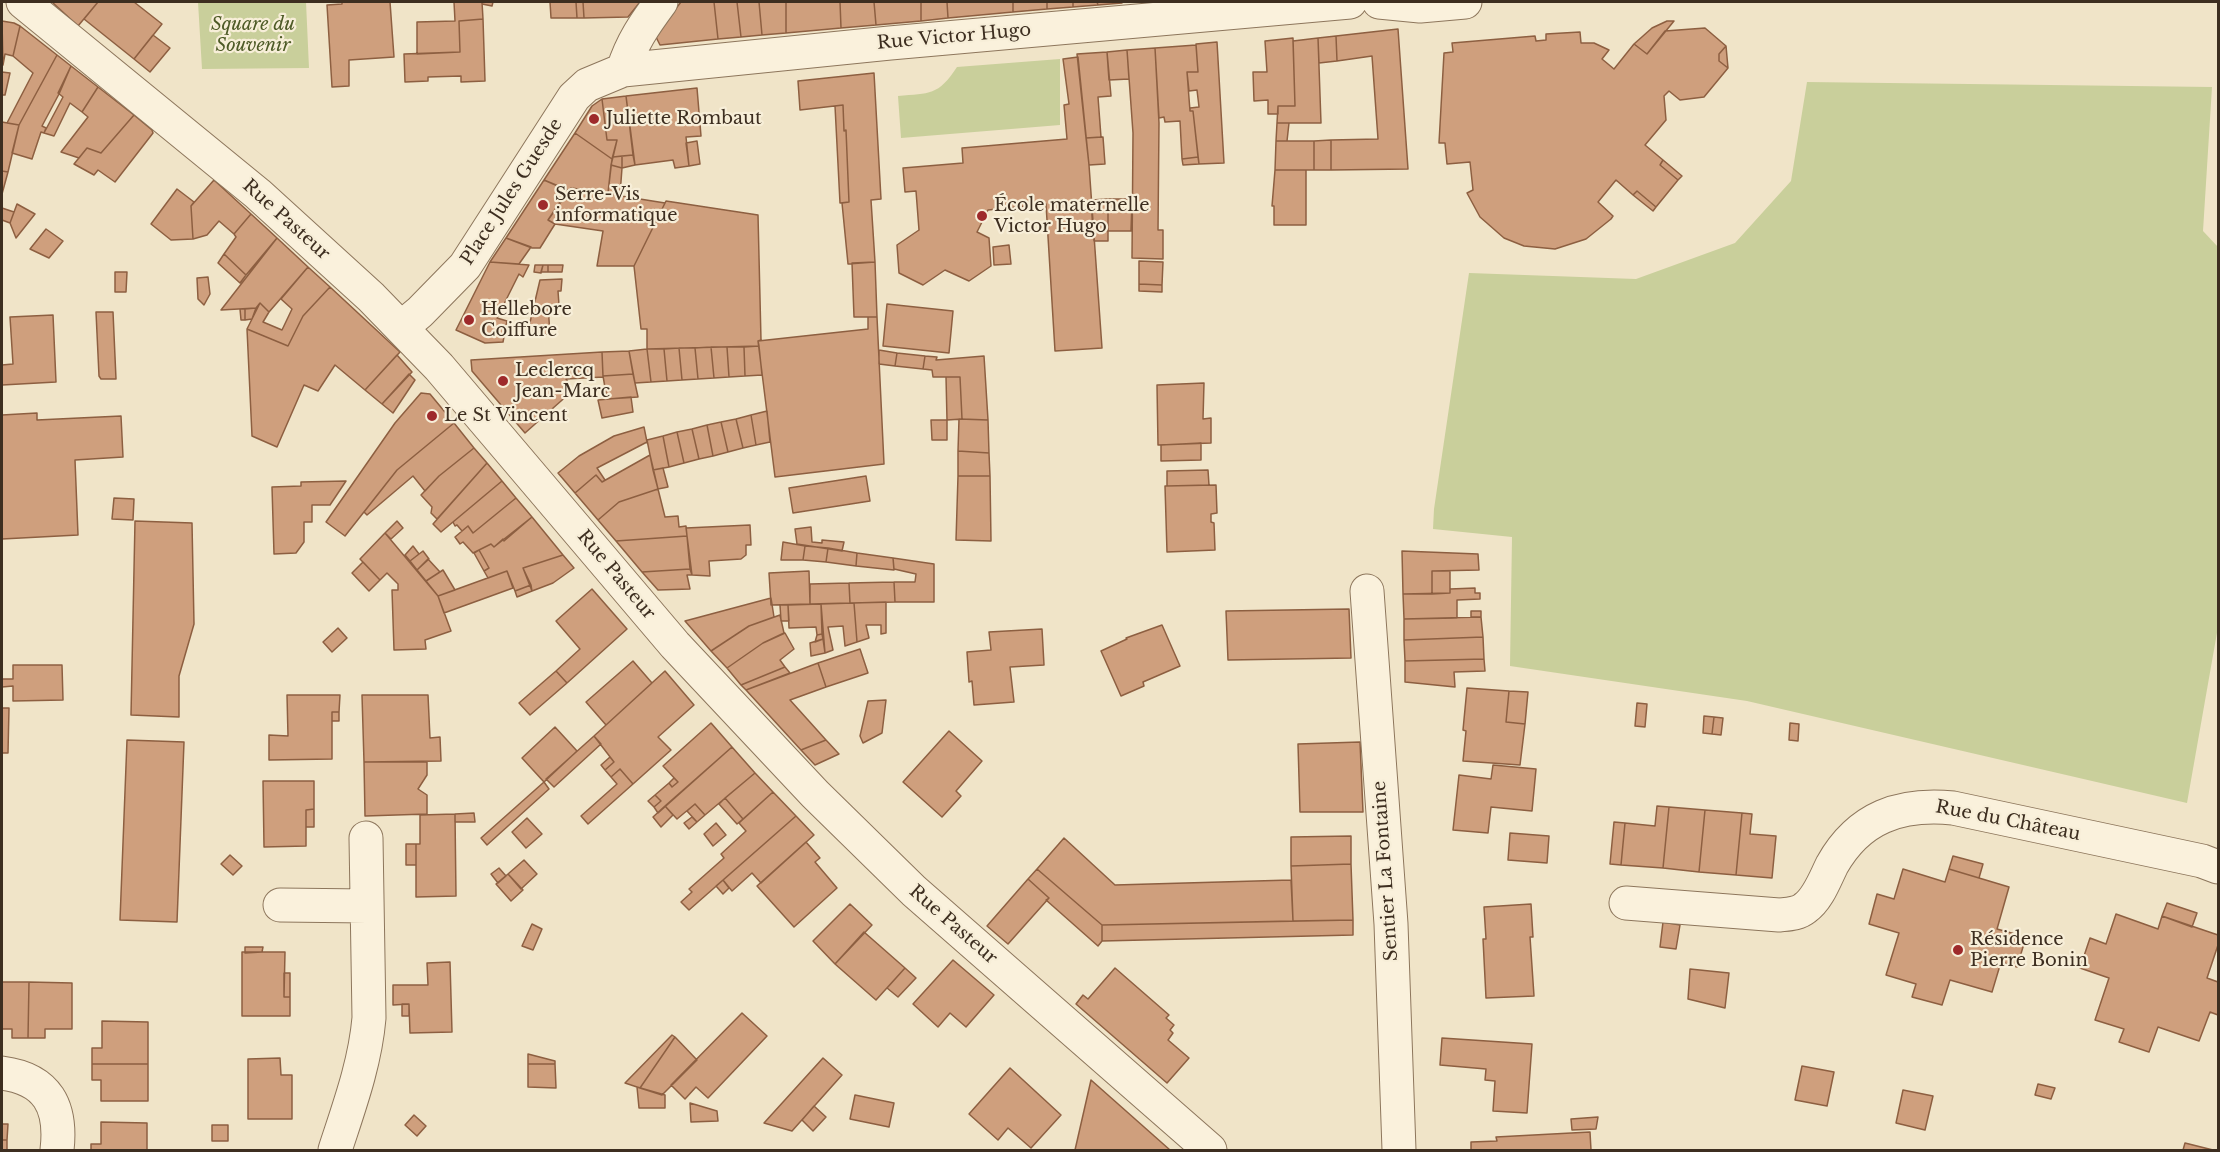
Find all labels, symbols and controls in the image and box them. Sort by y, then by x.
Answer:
park label: Square du Souvenir [211,14,295,57]
street label: Rue Victor Hugo [876,20,1032,54]
place label: Juliette Rombaut [606,108,762,130]
marker: Juliette Rombaut [587,112,601,126]
street label: Place Jules Guesde [457,115,567,269]
street label: Rue Pasteur [238,175,334,265]
place label: Serre-Vis informatique [555,184,677,226]
place label: École maternelle Victor Hugo [994,195,1150,238]
marker: Serre-Vis informatique [536,198,550,212]
marker: École maternelle Victor Hugo [975,209,989,223]
place label: Hellebore Coiffure [481,299,572,342]
marker: Hellebore Coiffure [462,313,476,327]
place label: Leclercq Jean-Marc [515,360,610,403]
marker: Leclercq Jean-Marc [496,374,510,388]
place label: Le St Vincent [444,405,568,427]
marker: Le St Vincent [425,409,439,423]
street label: Rue Pasteur [572,526,660,624]
street label: Sentier La Fontaine [1369,780,1403,962]
street label: Rue du Château [1934,796,2082,846]
street label: Rue Pasteur [904,881,1002,969]
place label: Résidence Pierre Bonin [1970,929,2088,972]
marker: Résidence Pierre Bonin [1951,943,1965,957]

